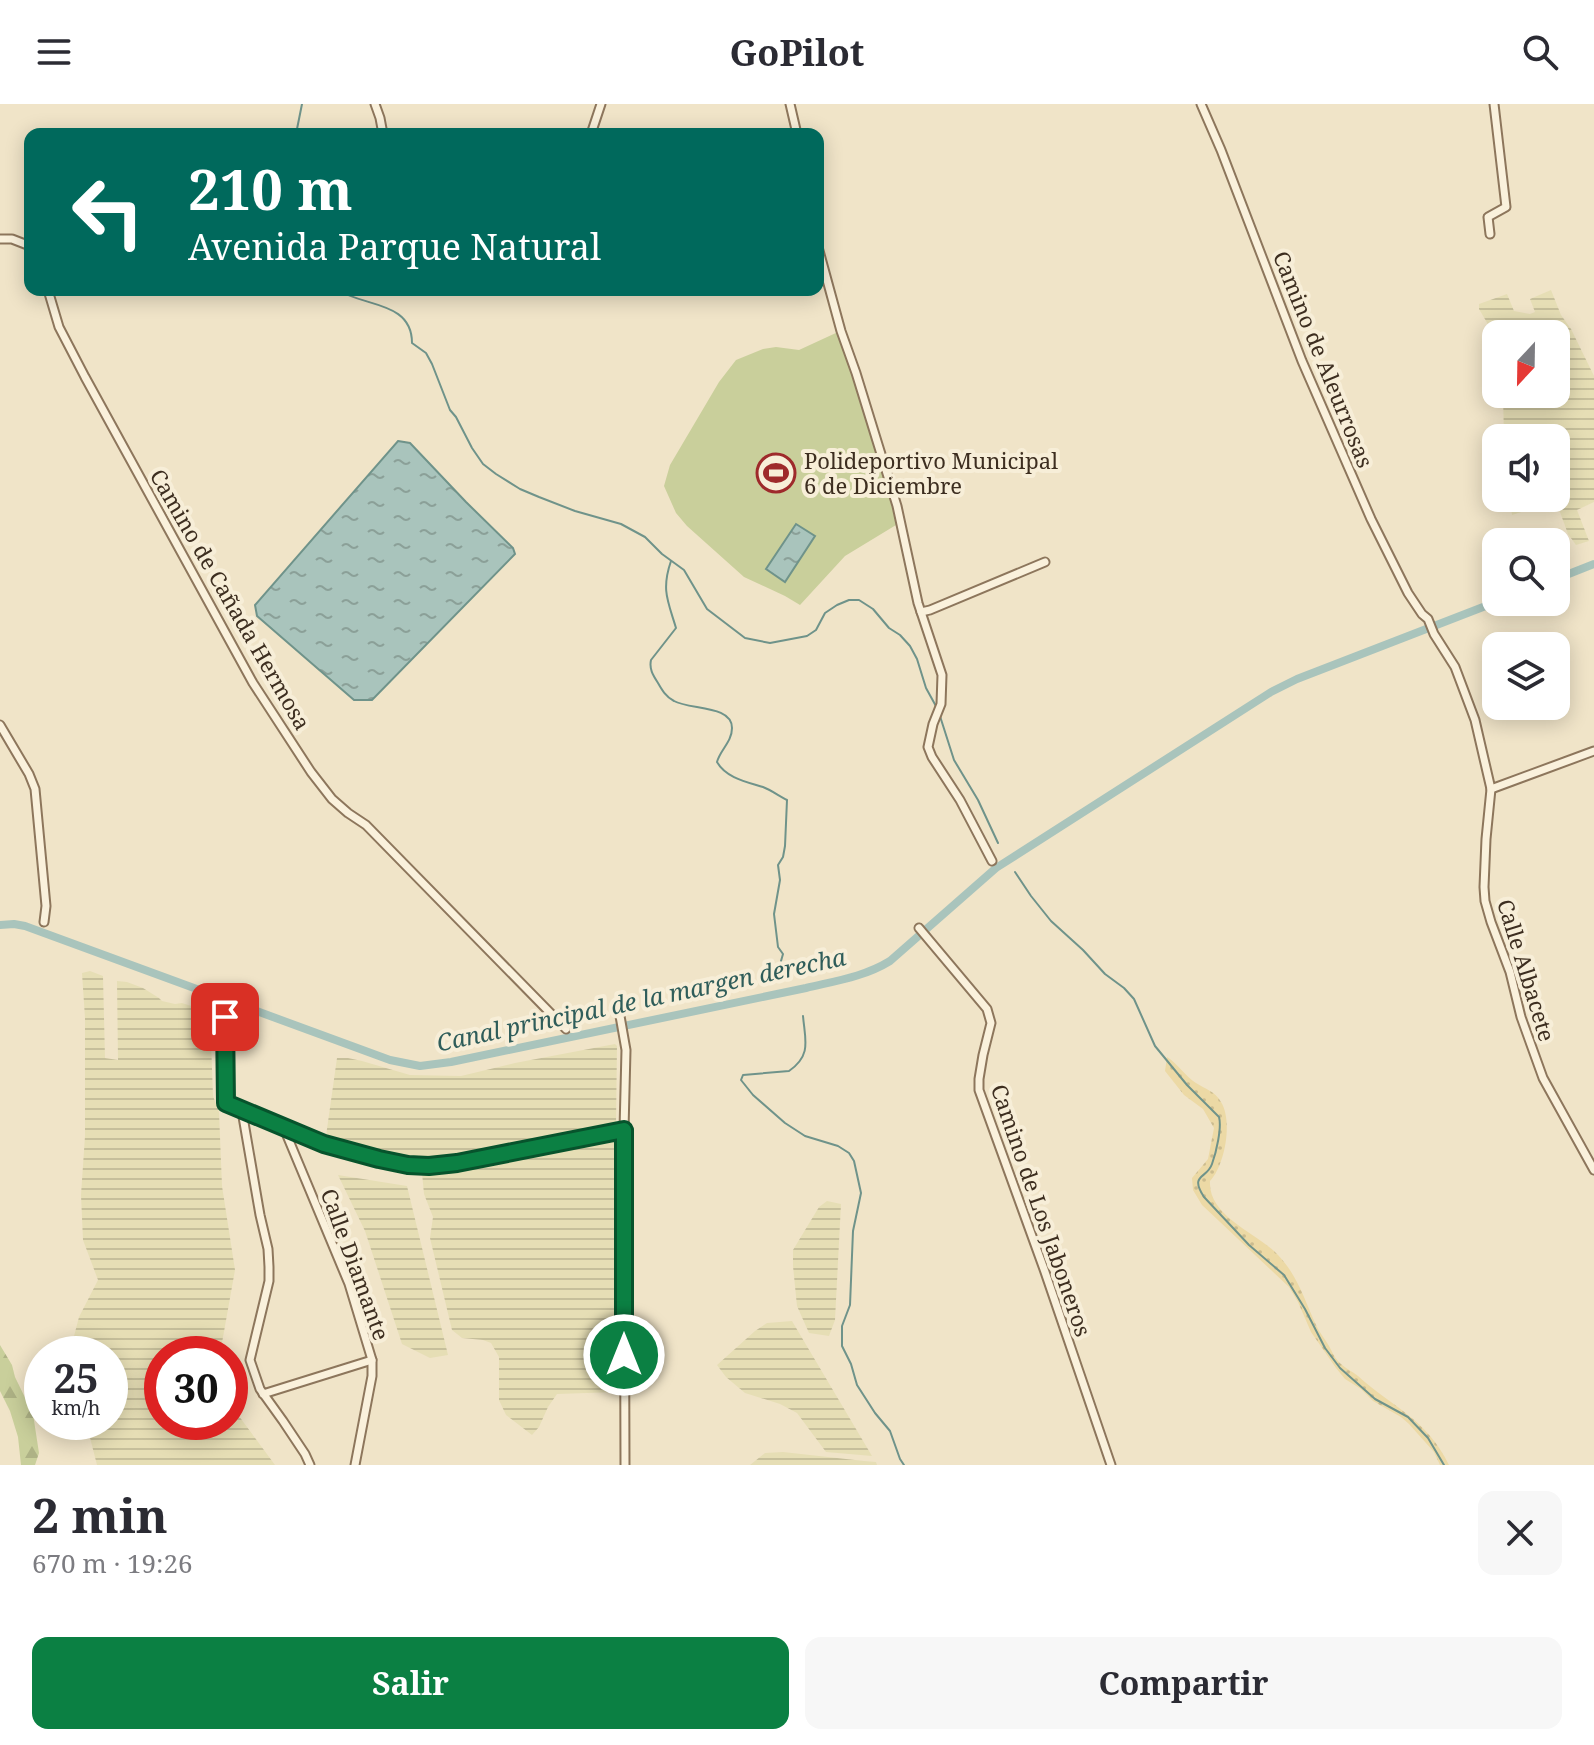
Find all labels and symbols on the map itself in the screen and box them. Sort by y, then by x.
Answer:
street label: Camino de Aleurrosas [1267,246,1381,472]
north arrow [1482,320,1570,408]
place label: Polideportivo Municipal 6 de Diciembre [804,445,1058,500]
sports icon: Polideportivo Municipal 6 de Diciembre [755,452,797,494]
street label: Camino de Cañada Hermosa [144,463,318,735]
street label: Calle Albacete [1491,895,1563,1045]
water label: Canal principal de la margen derecha [433,939,849,1059]
pin [191,983,259,1051]
street label: Camino de Los Jaboneros [985,1080,1099,1340]
street label: Calle Diamante [315,1184,397,1344]
position arrow [582,1313,666,1397]
speed limit sign: 30 [144,1336,248,1440]

